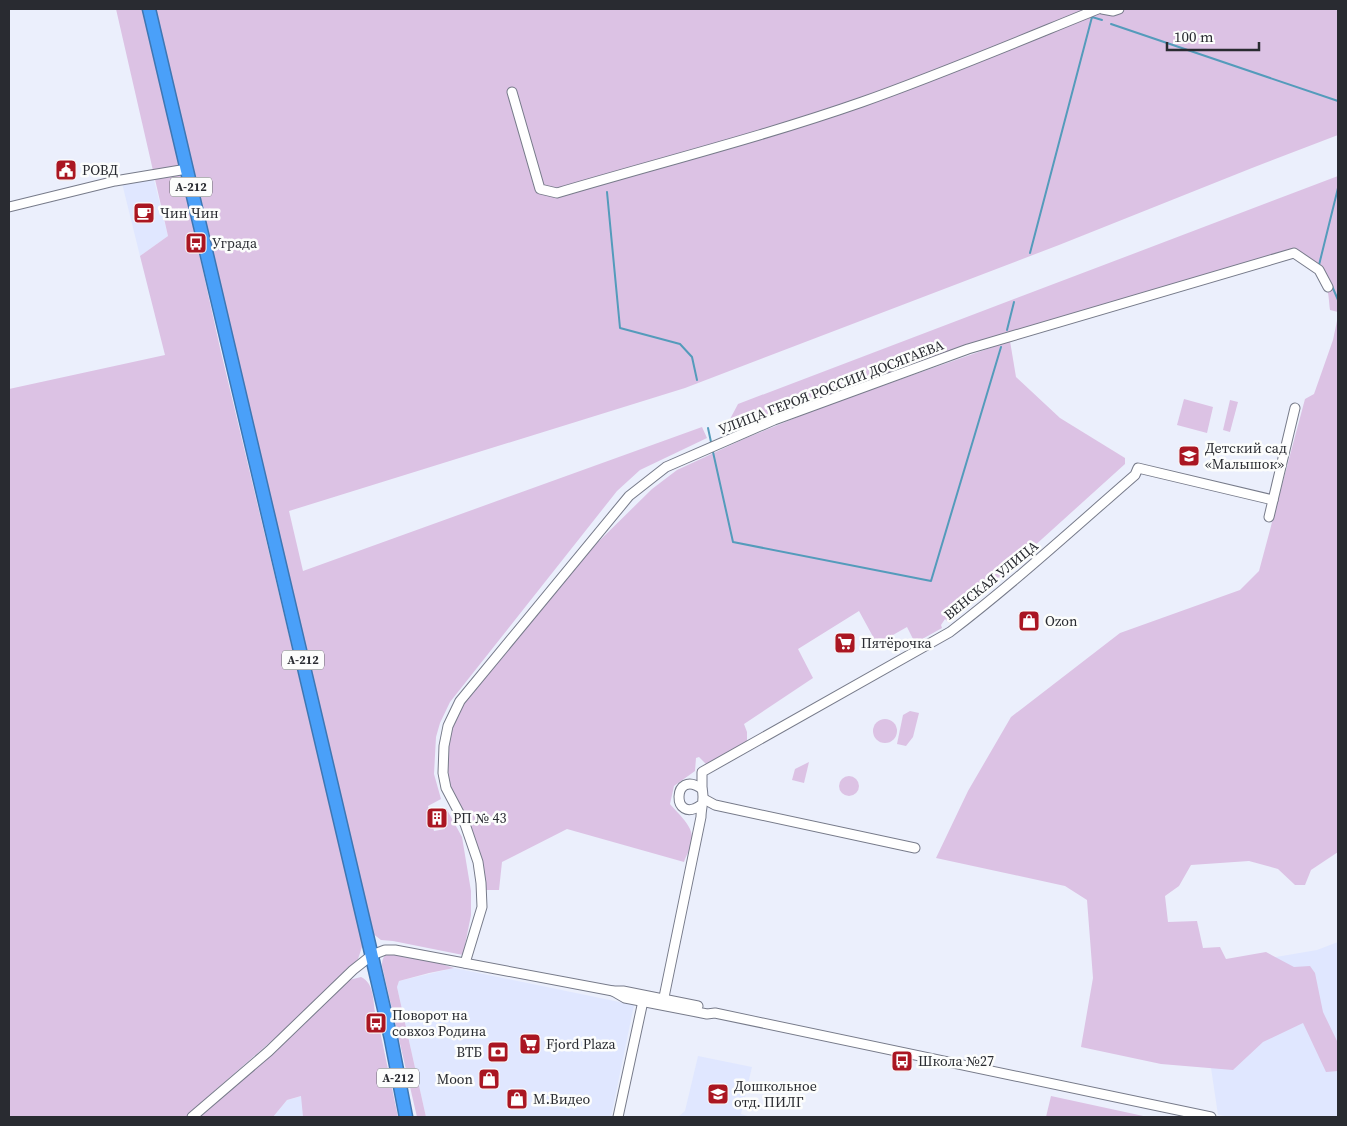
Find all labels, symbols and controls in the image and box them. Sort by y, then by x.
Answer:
scale bar [1167,20,1260,52]
text: 100 m [1174,26,1214,47]
public building icon: РОВД [54,158,78,182]
place label: РОВД [82,160,119,180]
road number: А-212 [170,178,212,196]
cafe icon: Чин Чин [132,201,156,225]
place label: Чин Чин [160,203,219,223]
bus stop icon: Уграда [184,231,208,255]
place label: Уграда [212,233,258,253]
street label: УЛИЦА ГЕРОЯ РОССИИ ДОСЯГАЕВА [716,334,947,439]
place label: Детский сад «Малышок» [1205,438,1287,474]
school or university icon: Детский сад «Малышок» [1177,444,1201,468]
street label: ВЕНСКАЯ УЛИЦА [940,535,1043,624]
shop icon: Ozon [1017,609,1041,633]
place label: Ozon [1045,611,1078,631]
supermarket icon: Пятёрочка [833,631,857,655]
place label: Пятёрочка [861,633,933,653]
road number: А-212 [282,650,324,670]
building icon: РП № 43 [425,806,449,830]
place label: РП № 43 [453,808,507,828]
place label: Поворот на совхоз Родина [392,1005,487,1041]
bus stop icon: Поворот на совхоз Родина [364,1011,388,1035]
supermarket icon: Fjord Plaza [518,1032,542,1056]
place label: Fjord Plaza [546,1034,616,1054]
bank icon: ВТБ [486,1040,510,1064]
place label: ВТБ [456,1042,482,1062]
bus stop icon: Школа №27 [890,1049,914,1073]
place label: Школа №27 [918,1051,994,1071]
shop icon: Moon [477,1067,501,1091]
road number: А-212 [377,1068,419,1088]
place label: Moon [437,1069,474,1089]
place label: Дошкольное отд. ПИЛГ [734,1076,817,1112]
school or university icon: Дошкольное отд. ПИЛГ [706,1082,730,1106]
shop icon: М.Видео [505,1087,529,1111]
place label: М.Видео [533,1089,591,1109]

